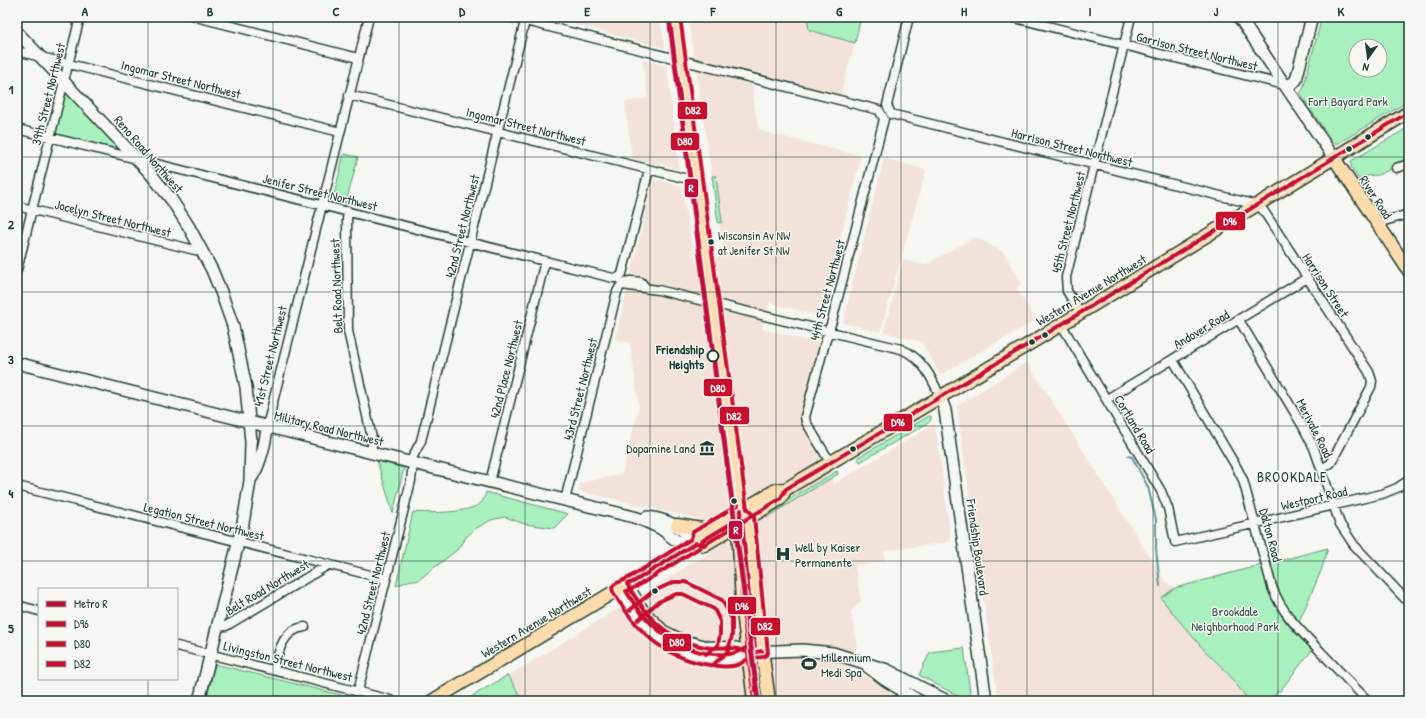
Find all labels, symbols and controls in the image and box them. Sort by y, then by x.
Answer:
text: A [82,2,89,20]
text: B [207,2,214,20]
text: C [332,2,340,20]
text: D [459,2,466,20]
text: E [584,2,590,20]
text: F [710,2,717,20]
text: G [836,2,843,20]
text: H [961,2,967,20]
text: I [1088,2,1092,20]
text: J [1214,2,1219,20]
text: K [1338,2,1345,20]
street label: Garrison Street Northwest [1134,27,1260,75]
north arrow [1348,38,1388,78]
street label: 39th Street Northwest [27,41,70,147]
street label: Ingomar Street Northwest [119,55,243,103]
text: N [1361,60,1370,75]
text: 1 [9,80,14,98]
park label: Fort Bayard Park [1307,92,1388,110]
line badge: D82 [677,101,708,120]
street label: Ingomar Street Northwest [464,102,588,150]
text: D82 [685,103,701,117]
street label: Reno Road Northwest [110,111,188,197]
street label: Harrison Street Northwest [1010,123,1135,171]
line badge: D80 [670,132,700,151]
unlabelled marker [1363,132,1373,142]
text: D80 [678,134,693,148]
unlabelled marker [1344,144,1354,154]
street label: Jenifer Street Northwest [261,169,380,215]
street label: 45th Street Northwest [1047,169,1089,275]
street label: 42nd Street Northwest [440,172,484,280]
street label: River Road [1355,172,1397,222]
line badge: R [684,178,699,198]
text: R [689,181,694,195]
street label: Jocelyn Street Northwest [53,195,173,241]
line badge: D96 [1215,211,1246,231]
text: D96 [1223,214,1237,228]
text: 2 [8,215,15,233]
place label: Wisconsin Av NW at Jenifer St NW [718,227,791,259]
marker: Wisconsin Av NW at Jenifer St NW [706,237,716,247]
street label: 44th Street Northwest [805,237,849,342]
street label: Belt Road Northwest [325,238,347,334]
street label: Harrison Street [1298,249,1354,321]
street label: Western Avenue Northwest [1033,250,1150,330]
street label: 41st Street Northwest [249,303,291,408]
street label: Andover Road [1170,305,1232,353]
street label: 42nd Place Northwest [485,317,527,420]
unlabelled marker [1040,330,1050,340]
street label: 43rd Street Northwest [559,335,602,442]
unlabelled marker [1027,337,1037,347]
place label: Friendship Heights [655,340,704,374]
marker: Friendship Heights [706,349,720,363]
text: 3 [8,350,14,368]
line badge: D80 [703,378,733,397]
text: D80 [711,381,726,395]
street label: Cortland Road [1110,391,1160,457]
street label: Merivale Road [1292,395,1338,461]
street label: Military Road Northwest [272,406,386,450]
line badge: D82 [719,406,750,425]
text: D82 [726,409,742,423]
line badge: D96 [883,413,913,432]
text: D96 [891,415,905,429]
place label: Dopamine Land [626,439,695,457]
museum icon: Dopamine Land [698,439,716,457]
unlabelled marker [848,444,858,454]
district label: BROOKDALE [1257,467,1327,486]
street label: Westport Road [1279,482,1349,514]
text: 4 [9,484,14,502]
unlabelled marker [729,496,739,506]
street label: Legation Street Northwest [142,497,267,545]
street label: Friendship Boulevard [962,497,994,596]
street label: Dalton Road [1255,506,1287,564]
line badge: R [728,520,743,540]
text: R [734,523,739,537]
street label: 42nd Street Northwest [351,529,395,637]
place label: Well by Kaiser Permanente [795,538,861,571]
hospital icon: Well by Kaiser Permanente [774,545,792,563]
street label: Belt Road Northwest [222,555,313,619]
street label: Western Avenue Northwest [478,582,595,662]
unlabelled marker [650,586,660,596]
legend [38,588,178,680]
text: Metro R [74,595,108,612]
line badge: D96 [727,596,757,615]
text: D96 [735,599,749,613]
park label: Brookdale Neighborhood Park [1191,602,1279,635]
text: D96 [74,615,89,632]
line badge: D82 [750,617,781,636]
text: 5 [8,619,14,637]
text: D82 [757,619,773,633]
line badge: D80 [662,633,692,652]
text: D80 [74,635,90,652]
text: D80 [670,635,685,649]
street label: Livingston Street Northwest [222,636,355,686]
place label: Millennium Medi Spa [821,648,871,681]
text: D82 [74,655,91,672]
sports icon: Millennium Medi Spa [800,655,818,673]

